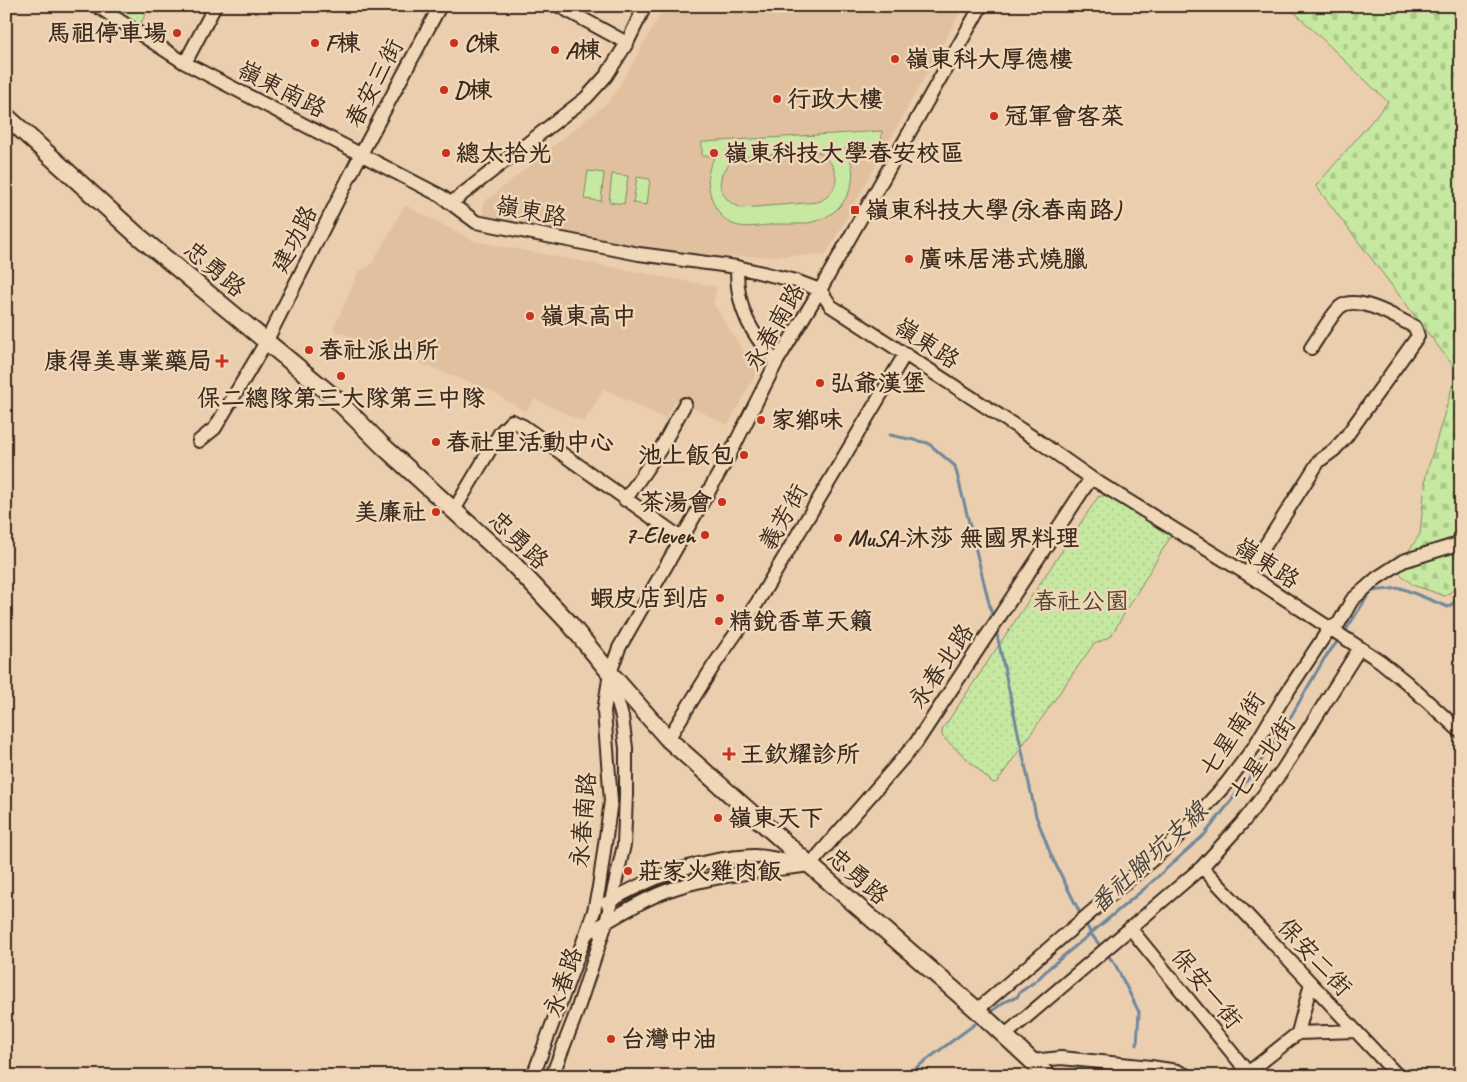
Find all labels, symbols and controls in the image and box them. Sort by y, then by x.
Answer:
place label: 馬祖停車場 [47,18,167,48]
marker: 馬祖停車場 [171,27,183,39]
place label: F棟 [325,28,361,58]
place label: C棟 [464,28,500,58]
street label: 春安三街 [338,34,410,132]
place label: A棟 [565,35,602,65]
marker: F棟 [309,37,321,49]
marker: C棟 [448,37,460,49]
marker: A棟 [549,44,561,56]
place label: 嶺東科大厚德樓 [905,44,1073,74]
marker: 嶺東科大厚德樓 [889,53,901,65]
street label: 嶺東南路 [232,54,332,124]
place label: D棟 [454,75,493,105]
marker: D棟 [438,84,450,96]
place label: 行政大樓 [787,84,883,114]
marker: 行政大樓 [771,93,783,105]
place label: 冠軍會客菜 [1004,101,1124,131]
marker: 冠軍會客菜 [988,110,1000,122]
place label: 總太拾光 [456,138,552,168]
place label: 嶺東科技大學春安校區 [724,138,964,168]
marker: 總太拾光 [440,147,452,159]
marker: 嶺東科技大學春安校區 [708,147,720,159]
street label: 嶺東路 [493,189,569,233]
place label: 嶺東科技大學(永春南路) [865,195,1123,225]
street label: 建功路 [264,200,324,278]
marker: 嶺東科技大學(永春南路) [849,204,861,216]
street label: 忠勇路 [178,234,252,304]
place label: 廣味居港式燒臘 [919,244,1088,274]
marker: 廣味居港式燒臘 [903,253,915,265]
street label: 永春南路 [737,278,811,376]
place label: 嶺東高中 [540,301,636,331]
marker: 嶺東高中 [524,310,536,322]
street label: 嶺東路 [889,311,965,375]
place label: 春社派出所 [319,335,439,365]
marker: 春社派出所 [303,344,315,356]
place label: 康得美專業藥局 [44,346,212,376]
marker: 康得美專業藥局 [216,355,228,367]
place label: 弘爺漢堡 [830,368,926,398]
marker: 保二總隊第三大隊第三中隊 [335,370,347,382]
marker: 弘爺漢堡 [814,377,826,389]
place label: 保二總隊第三大隊第三中隊 [197,383,486,413]
place label: 家鄉味 [771,405,843,435]
marker: 家鄉味 [755,414,767,426]
place label: 春社里活動中心 [446,427,614,457]
marker: 春社里活動中心 [430,436,442,448]
place label: 池上飯包 [638,440,734,470]
marker: 池上飯包 [738,449,750,461]
street label: 義芳街 [752,478,814,556]
place label: 茶湯會 [640,487,712,517]
marker: 茶湯會 [716,496,728,508]
place label: 美廉社 [354,497,426,527]
street label: 忠勇路 [483,504,555,576]
marker: 美廉社 [430,506,442,518]
place label: 7-Eleven [624,520,697,550]
place label: MuSA-沐莎 無國界料理 [848,523,1079,553]
marker: 7-Eleven [699,529,711,541]
street label: 嶺東路 [1229,531,1305,595]
marker: MuSA-沐莎 無國界料理 [832,532,844,544]
place label: 蝦皮店到店 [590,583,710,613]
park label: 春社公園 [1033,586,1129,616]
marker: 蝦皮店到店 [714,592,726,604]
place label: 精銳香草天籟 [729,606,873,636]
marker: 精銳香草天籟 [713,615,725,627]
street label: 永春北路 [902,618,980,714]
street label: 七星南街 [1193,686,1271,782]
street label: 七星北街 [1222,710,1302,806]
place label: 王欽耀診所 [740,739,860,769]
marker: 王欽耀診所 [722,747,736,761]
street label: 永春南路 [564,771,602,869]
water label: 番社腳坑支線 [1083,794,1216,921]
place label: 嶺東天下 [728,803,824,833]
marker: 嶺東天下 [712,812,724,824]
street label: 忠勇路 [821,841,895,911]
place label: 莊家火雞肉飯 [638,856,782,886]
marker: 莊家火雞肉飯 [622,865,634,877]
street label: 保安二街 [1271,912,1359,1002]
street label: 保安一街 [1165,941,1249,1035]
street label: 永春路 [537,943,589,1021]
place label: 台灣中油 [621,1024,717,1054]
marker: 台灣中油 [605,1033,617,1045]

